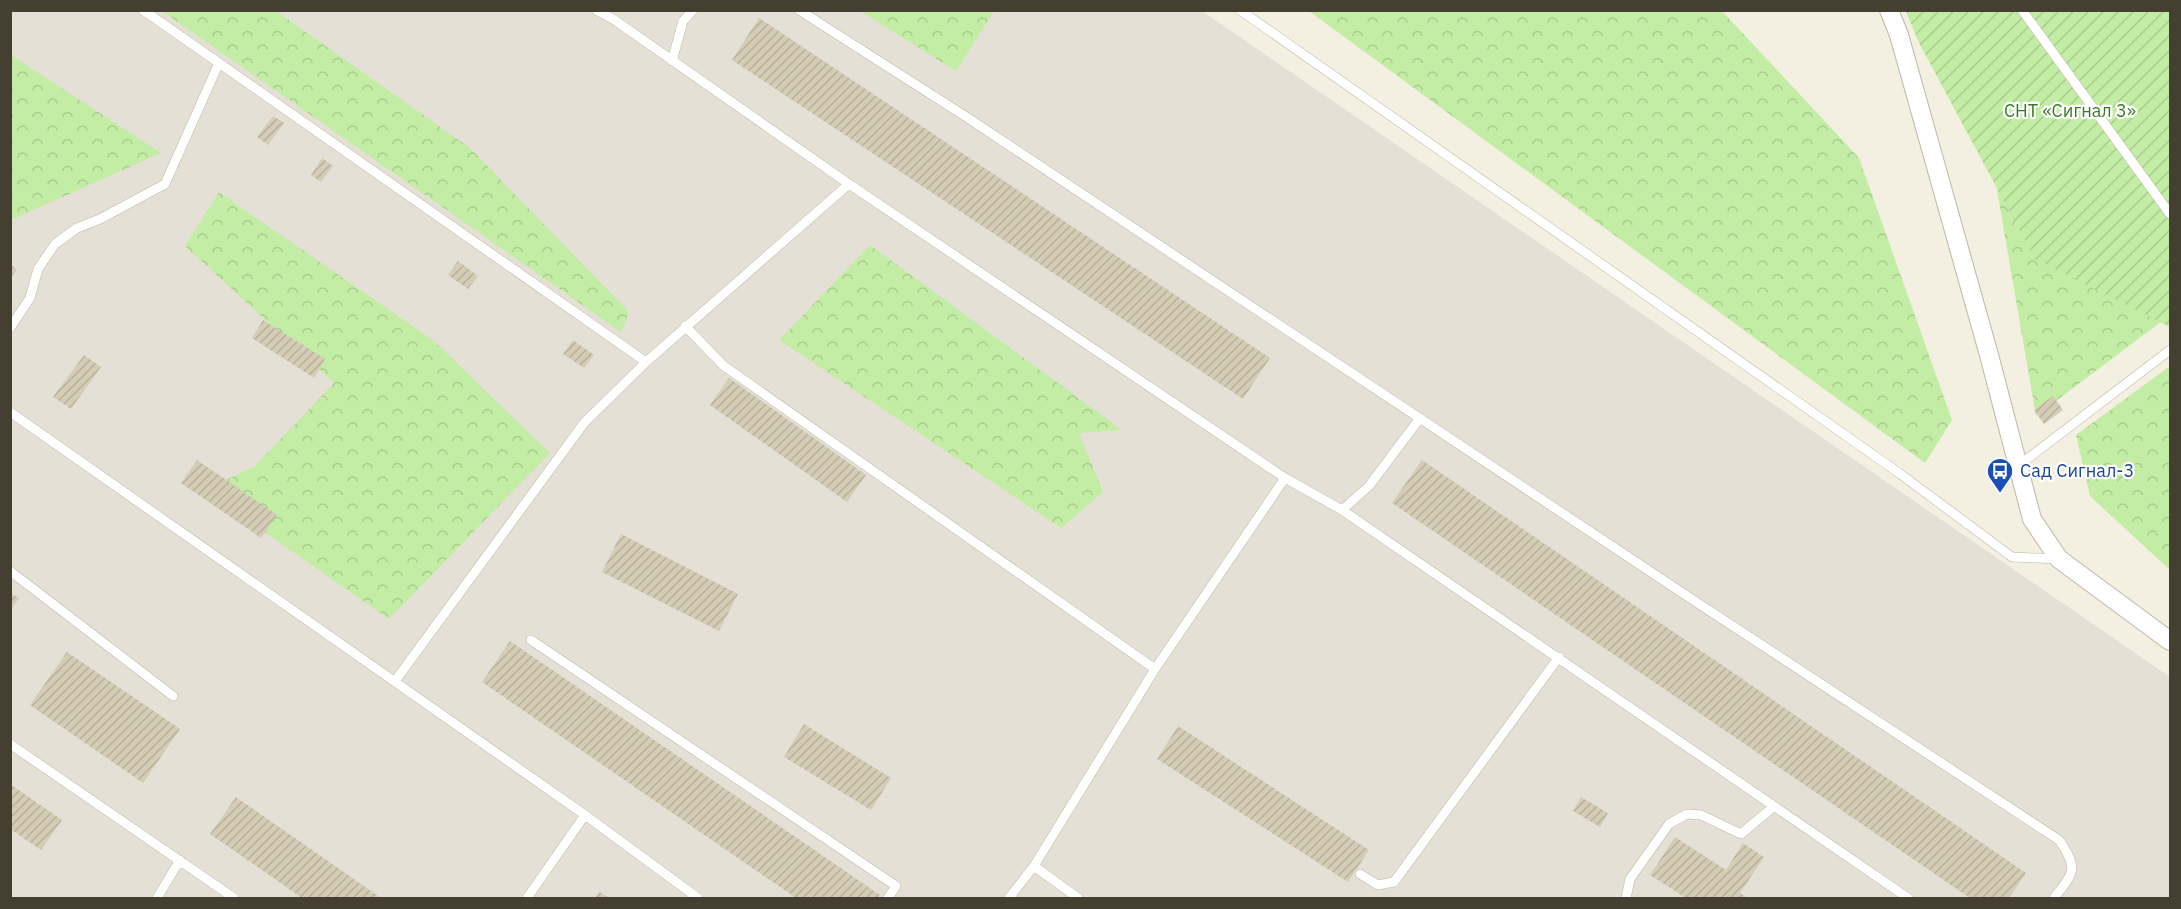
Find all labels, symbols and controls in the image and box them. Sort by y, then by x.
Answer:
park label: СНТ «Сигнал 3» [2004,99,2136,122]
bus stop icon: Сад Сигнал-3 [1985,456,2015,494]
place label: Сад Сигнал-3 [2020,459,2134,482]

